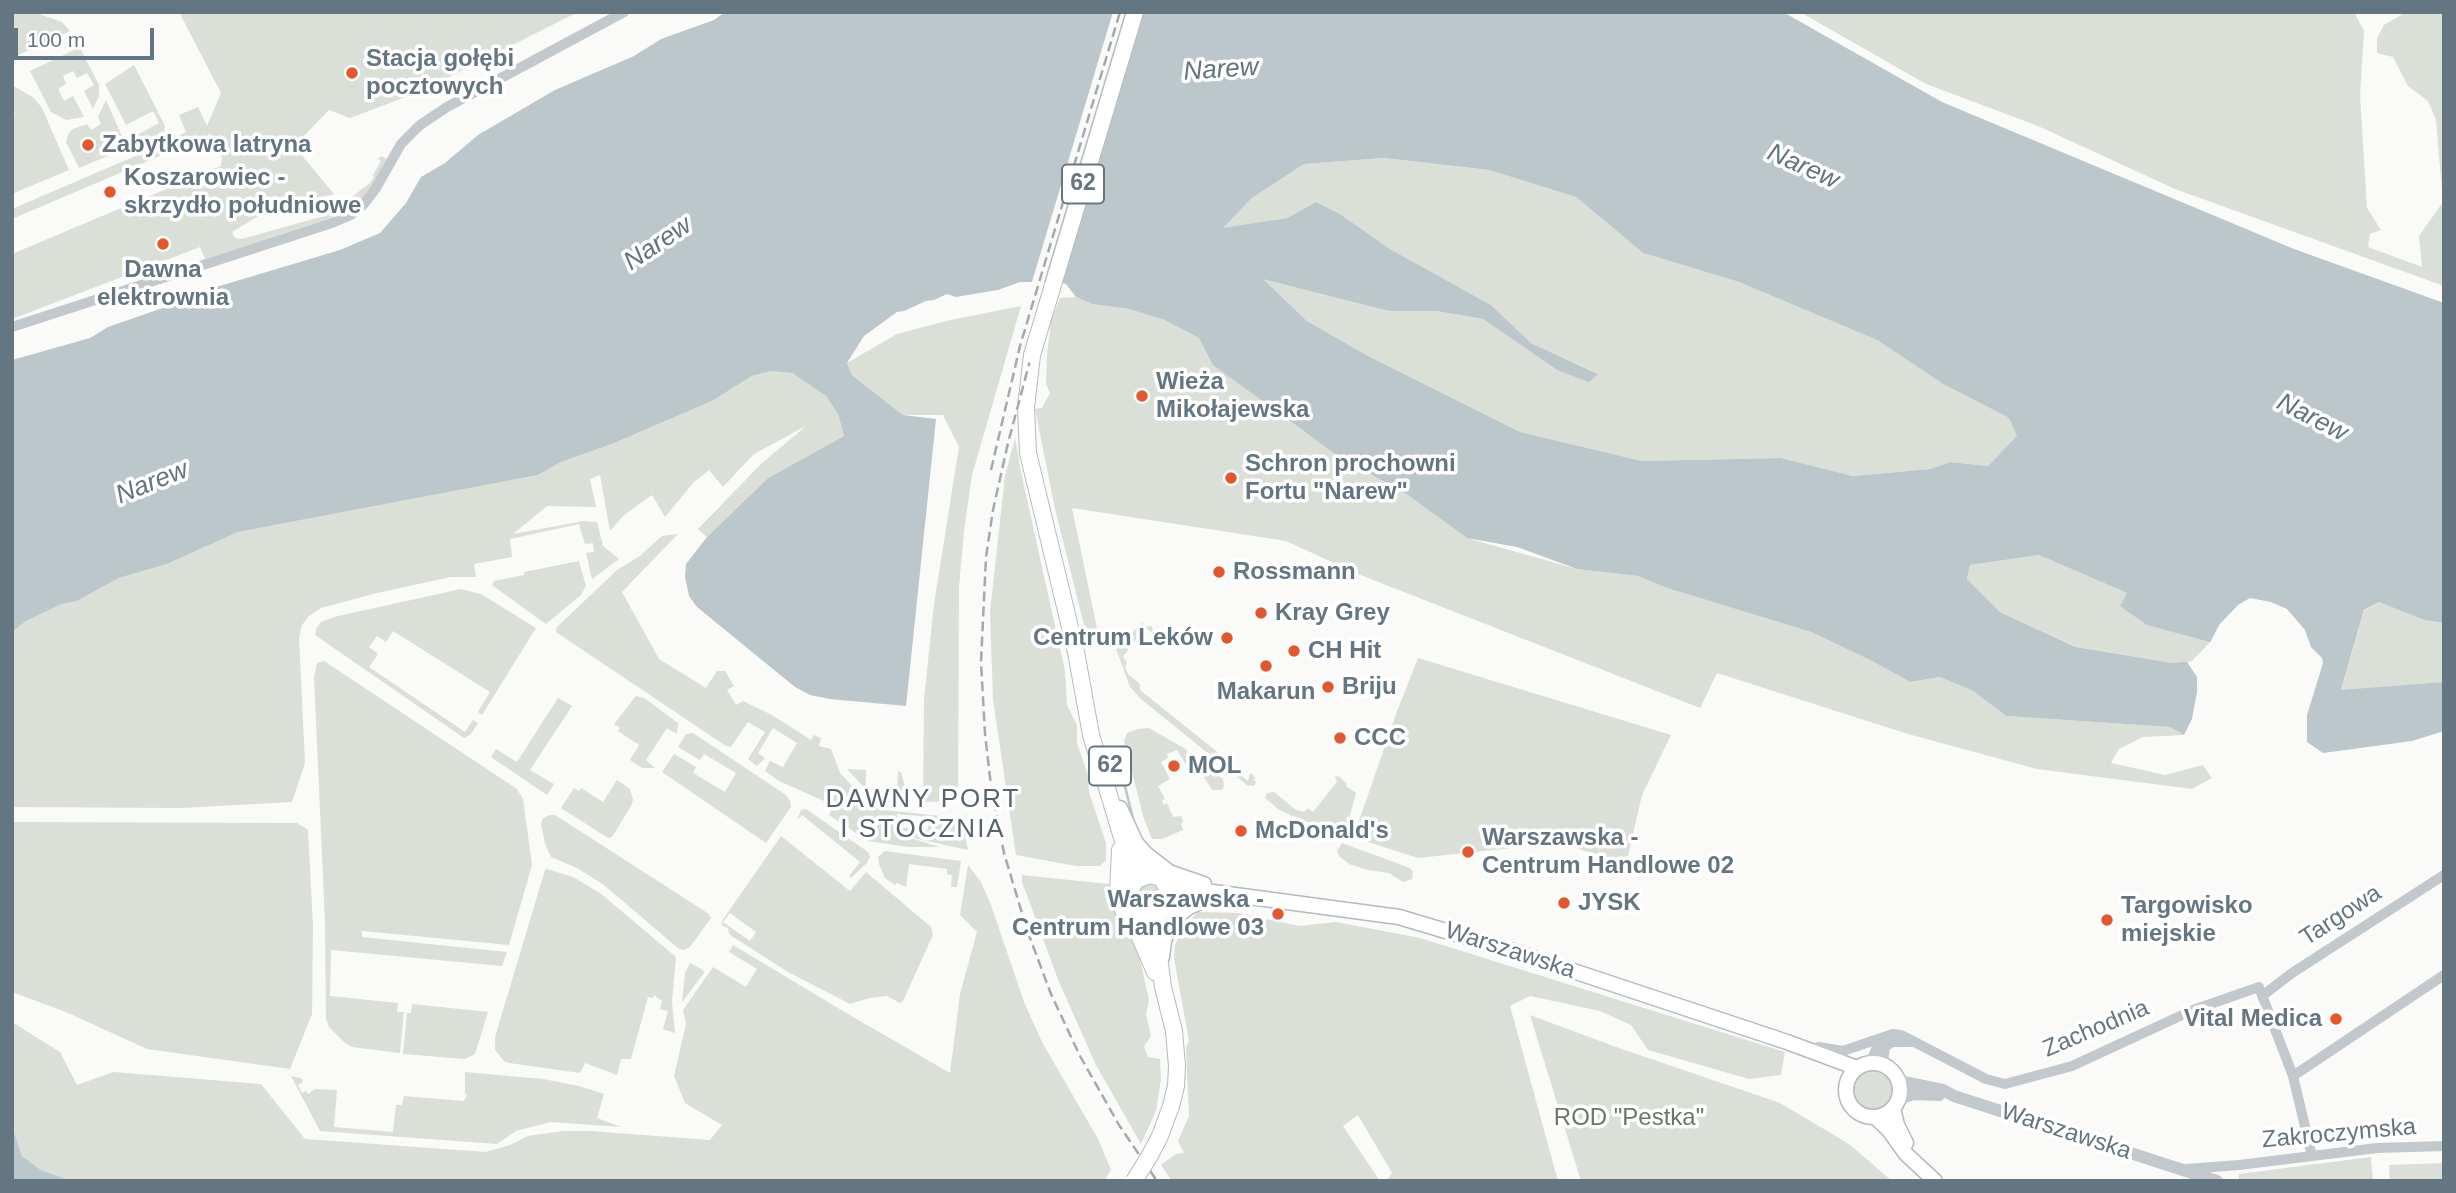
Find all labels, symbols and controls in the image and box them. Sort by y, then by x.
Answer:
scale bar [18,14,158,58]
text: 100 m [27,28,85,51]
place label: Stacja gołębi pocztowych [366,45,514,101]
water label: Narew [1182,52,1260,88]
marker: Stacja gołębi pocztowych [344,65,360,81]
place label: Zabytkowa latryna [102,131,311,159]
marker: Zabytkowa latryna [80,137,96,153]
water label: Narew [1762,137,1844,197]
place label: Koszarowiec - skrzydło południowe [124,164,361,220]
road number: 62 [1062,164,1104,204]
marker: Koszarowiec - skrzydło południowe [102,184,118,200]
water label: Narew [618,210,698,278]
marker: Dawna elektrownia [155,236,171,252]
place label: Dawna elektrownia [97,256,229,312]
place label: Wieża Mikołajewska [1156,368,1309,424]
water label: Narew [2271,387,2353,449]
marker: Wieża Mikołajewska [1134,388,1150,404]
place label: Schron prochowni Fortu "Narew" [1245,450,1456,506]
water label: Narew [111,454,193,512]
marker: Schron prochowni Fortu "Narew" [1223,470,1239,486]
place label: Rossmann [1233,558,1356,586]
marker: Rossmann [1211,564,1227,580]
place label: Kray Grey [1275,599,1390,627]
marker: Kray Grey [1253,605,1269,621]
place label: Centrum Leków [1033,624,1213,652]
marker: Centrum Leków [1219,630,1235,646]
place label: CH Hit [1308,637,1381,665]
marker: CH Hit [1286,643,1302,659]
marker: Makarun [1258,658,1274,674]
place label: Briju [1342,673,1397,701]
place label: Makarun [1217,678,1315,706]
marker: Briju [1320,679,1336,695]
place label: CCC [1354,724,1406,752]
marker: CCC [1332,730,1348,746]
road number: 62 [1089,746,1131,786]
place label: MOL [1188,752,1241,780]
marker: MOL [1166,758,1182,774]
district label: DAWNY PORT I STOCZNIA [827,784,1019,846]
place label: McDonald's [1255,817,1389,845]
marker: McDonald's [1233,823,1249,839]
place label: Warszawska - Centrum Handlowe 02 [1482,824,1734,880]
marker: Warszawska - Centrum Handlowe 02 [1460,844,1476,860]
street label: Targowa [2295,879,2387,953]
place label: Warszawska - Centrum Handlowe 03 [1012,886,1264,942]
place label: JYSK [1578,889,1641,917]
place label: Targowisko miejskie [2121,892,2253,948]
marker: JYSK [1556,895,1572,911]
marker: Warszawska - Centrum Handlowe 03 [1270,906,1286,922]
marker: Targowisko miejskie [2099,912,2115,928]
street label: Warszawska [1441,916,1579,986]
street label: Zachodnia [2039,994,2153,1064]
place label: Vital Medica [2184,1005,2322,1033]
marker: Vital Medica [2328,1011,2344,1027]
street label: Warszawska [1997,1097,2135,1167]
park label: ROD "Pestka" [1554,1104,1704,1132]
street label: Zakroczymska [2261,1113,2417,1155]

